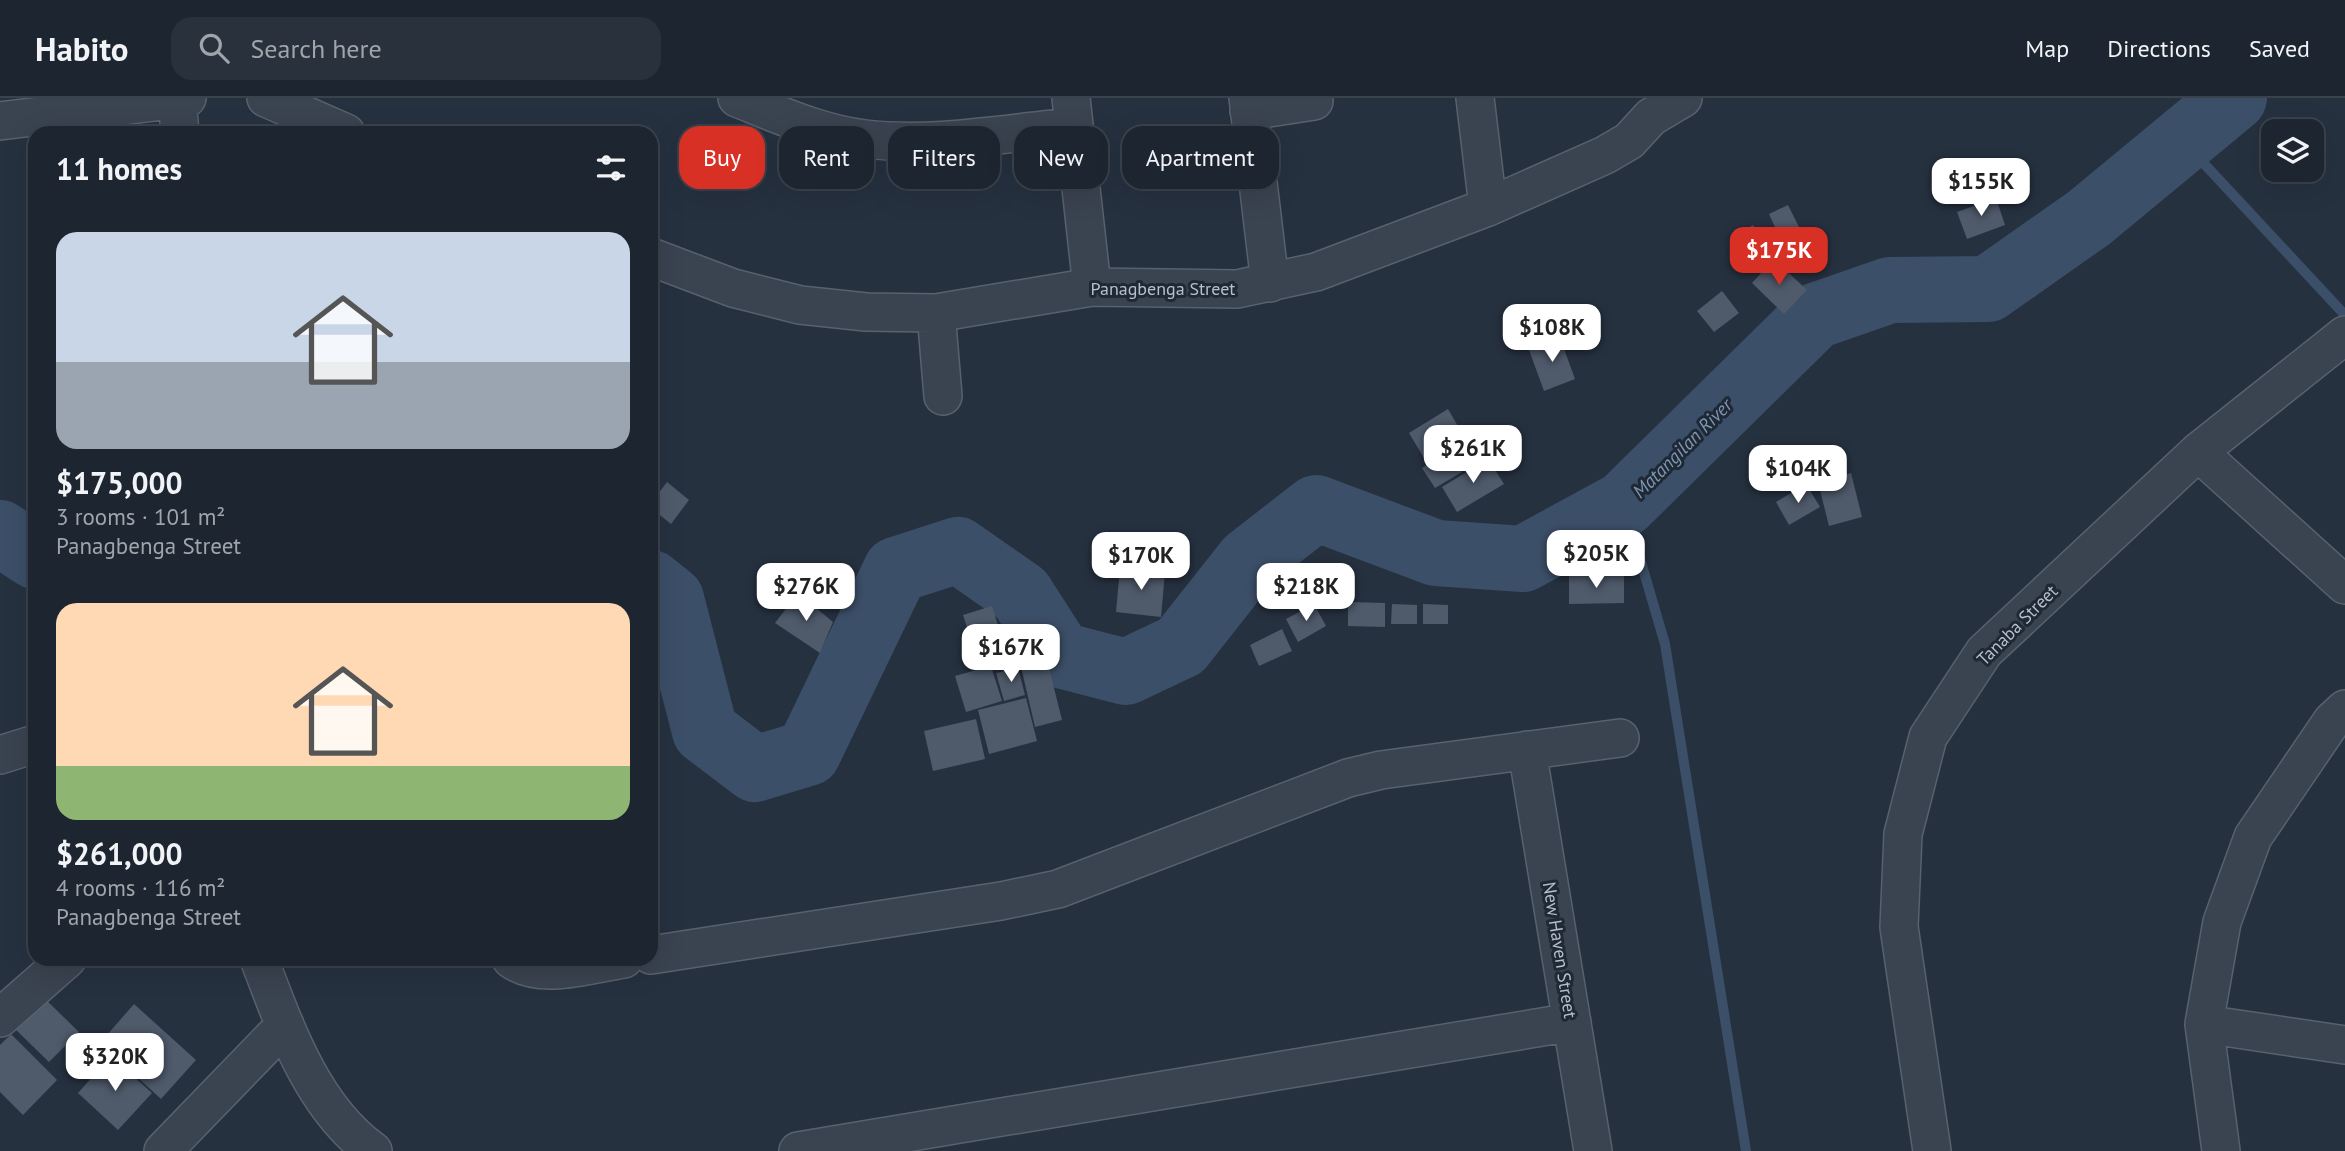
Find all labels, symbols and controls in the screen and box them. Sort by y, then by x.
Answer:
search box [171,17,661,80]
text: Habito [35,27,129,70]
icon: search [195,29,233,67]
text: Search here [251,32,382,65]
text: Map [2025,33,2069,64]
text: Directions [2107,33,2211,64]
text: Saved [2249,33,2310,64]
map controls [2261,119,2324,182]
button: layers [2261,119,2324,182]
chip: Buy [679,126,765,189]
chip: Rent [779,126,874,189]
chip: Filters [888,126,1000,189]
chip: New [1014,126,1108,189]
chip: Apartment [1122,126,1279,189]
text: 11 homes [56,149,182,188]
icon: filters [592,149,630,187]
pin: $155K [1932,158,2030,218]
text: $155K [1948,166,2014,195]
pin: $175K [1730,228,1828,287]
text: $175K [1746,235,1812,264]
icon: home [280,277,406,403]
street label: Panagbenga Street [1091,277,1235,300]
pin: $108K [1503,304,1601,364]
text: $108K [1519,312,1585,341]
water label: Matangilan River [1627,392,1738,503]
pin: $261K [1424,426,1522,485]
text: $261K [1440,433,1506,462]
pin: $104K [1749,446,1847,505]
text: $104K [1765,453,1831,482]
text: $175,000 [56,463,183,502]
text: 3 rooms · 101 m² [56,502,225,531]
text: Panagbenga Street [56,531,241,560]
pin: $205K [1547,531,1645,590]
pin: $170K [1092,532,1190,592]
text: $205K [1563,538,1629,567]
text: $170K [1108,540,1174,569]
pin: $276K [757,564,855,623]
pin: $218K [1257,564,1355,623]
text: $276K [773,571,839,600]
text: $218K [1273,571,1339,600]
street label: Tanaba Street [1972,580,2062,670]
pin: $167K [962,624,1060,684]
text: $167K [978,632,1044,661]
icon: home [280,648,406,774]
text: $261,000 [56,834,183,873]
text: 4 rooms · 116 m² [56,873,225,902]
street label: New Haven Street [1538,880,1582,1020]
text: Panagbenga Street [56,902,241,931]
pin: $320K [66,1034,164,1093]
text: $320K [82,1041,148,1070]

